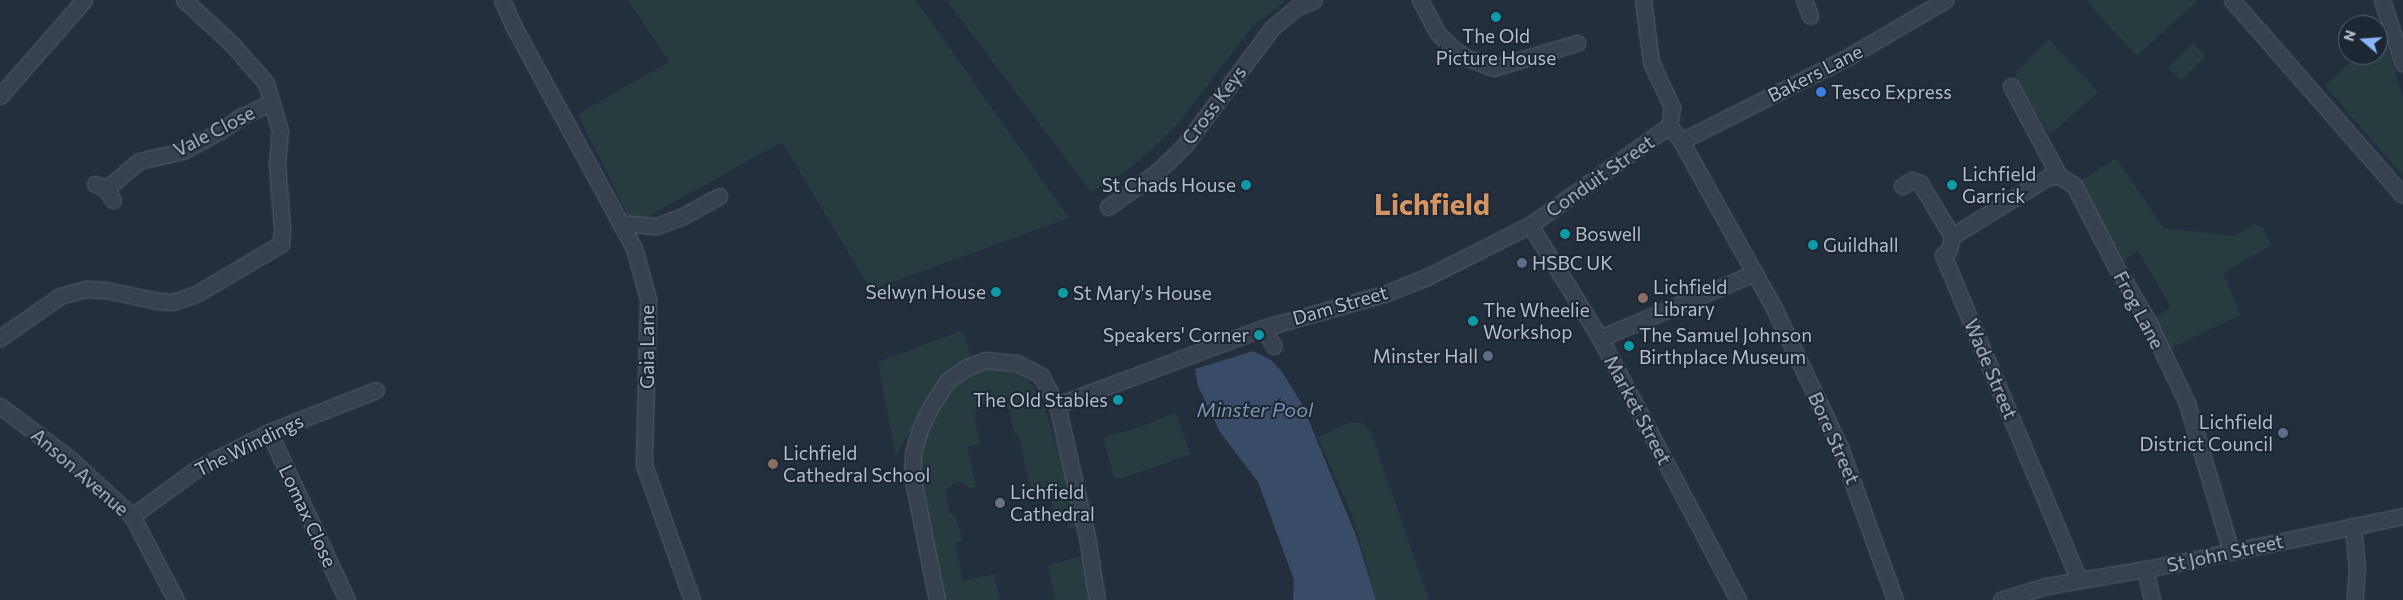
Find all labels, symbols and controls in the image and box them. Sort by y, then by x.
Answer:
marker: The Old Picture House [1490,11,1502,23]
north arrow [2338,15,2388,65]
place label: The Old Picture House [1436,25,1556,69]
text: N [2340,28,2359,43]
street label: Bakers Lane [1764,39,1866,107]
street label: Cross Keys [1177,61,1251,149]
place label: Tesco Express [1831,81,1952,103]
marker: Tesco Express [1815,86,1827,98]
street label: Vale Close [170,101,258,161]
street label: Conduit Street [1542,130,1658,222]
place label: Lichfield Garrick [1962,163,2036,207]
place label: St Chads House [1102,174,1236,196]
marker: St Chads House [1240,179,1252,191]
marker: Lichfield Garrick [1946,179,1958,191]
district label: Lichfield [1374,187,1490,221]
place label: Boswell [1575,223,1641,245]
marker: Boswell [1559,228,1571,240]
place label: Guildhall [1823,234,1899,256]
marker: Guildhall [1807,239,1819,251]
place label: HSBC UK [1532,252,1613,274]
marker: HSBC UK [1516,257,1528,269]
street label: Frog Lane [2109,267,2169,353]
place label: Lichfield Library [1653,276,1727,320]
place label: Selwyn House [866,281,986,303]
street label: Dam Street [1290,281,1390,329]
place label: St Mary's House [1073,282,1212,304]
marker: Selwyn House [990,286,1002,298]
marker: St Mary's House [1057,287,1069,299]
marker: Lichfield Library [1637,292,1649,304]
place label: The Wheelie Workshop [1483,299,1590,343]
street label: Gaia Lane [636,305,658,389]
marker: The Wheelie Workshop [1467,315,1479,327]
street label: Wade Street [1960,315,2022,423]
place label: Speakers' Corner [1103,324,1249,346]
place label: The Samuel Johnson Birthplace Museum [1639,324,1812,368]
marker: Speakers' Corner [1253,329,1265,341]
marker: The Samuel Johnson Birthplace Museum [1623,340,1635,352]
place label: Minster Hall [1373,345,1478,367]
marker: Minster Hall [1482,350,1494,362]
street label: Market Street [1600,351,1676,469]
street label: Bore Street [1804,388,1864,488]
place label: The Old Stables [973,389,1108,411]
marker: The Old Stables [1112,394,1124,406]
water label: Minster Pool [1197,397,1313,421]
street label: The Windings [191,409,307,481]
place label: Lichfield District Council [2139,411,2273,455]
street label: Anson Avenue [27,423,133,521]
marker: Lichfield District Council [2277,427,2289,439]
place label: Lichfield Cathedral School [783,442,930,486]
marker: Lichfield Cathedral School [767,458,779,470]
street label: Lomax Close [274,461,342,571]
place label: Lichfield Cathedral [1010,481,1095,525]
marker: Lichfield Cathedral [994,497,1006,509]
street label: St John Street [2165,530,2285,576]

